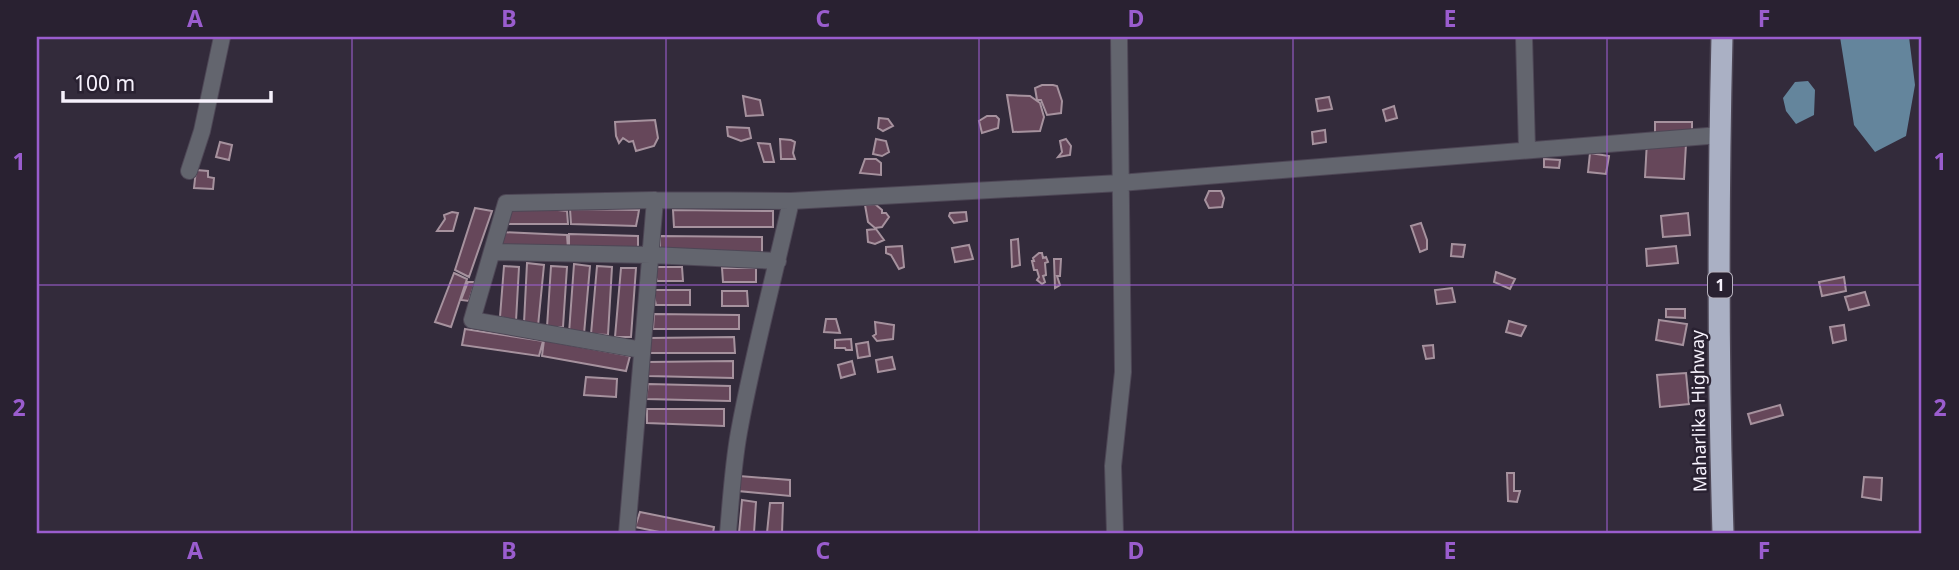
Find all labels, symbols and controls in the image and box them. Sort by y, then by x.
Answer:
text: A [187,2,203,34]
text: B [501,2,517,34]
text: C [816,2,831,34]
text: D [1128,2,1144,34]
text: E [1444,2,1456,34]
text: F [1758,2,1770,34]
scale bar [63,60,271,104]
text: 100 m [74,69,135,97]
text: 1 [12,145,26,177]
text: 1 [1933,145,1947,177]
road number: 1 [1708,272,1732,298]
street label: Maharlika Highway [1685,329,1711,492]
text: 2 [12,391,26,423]
text: 2 [1933,391,1947,423]
text: A [187,534,203,566]
text: B [501,534,517,566]
text: C [816,534,831,566]
text: D [1128,534,1144,566]
text: E [1444,534,1456,566]
text: F [1758,534,1770,566]

